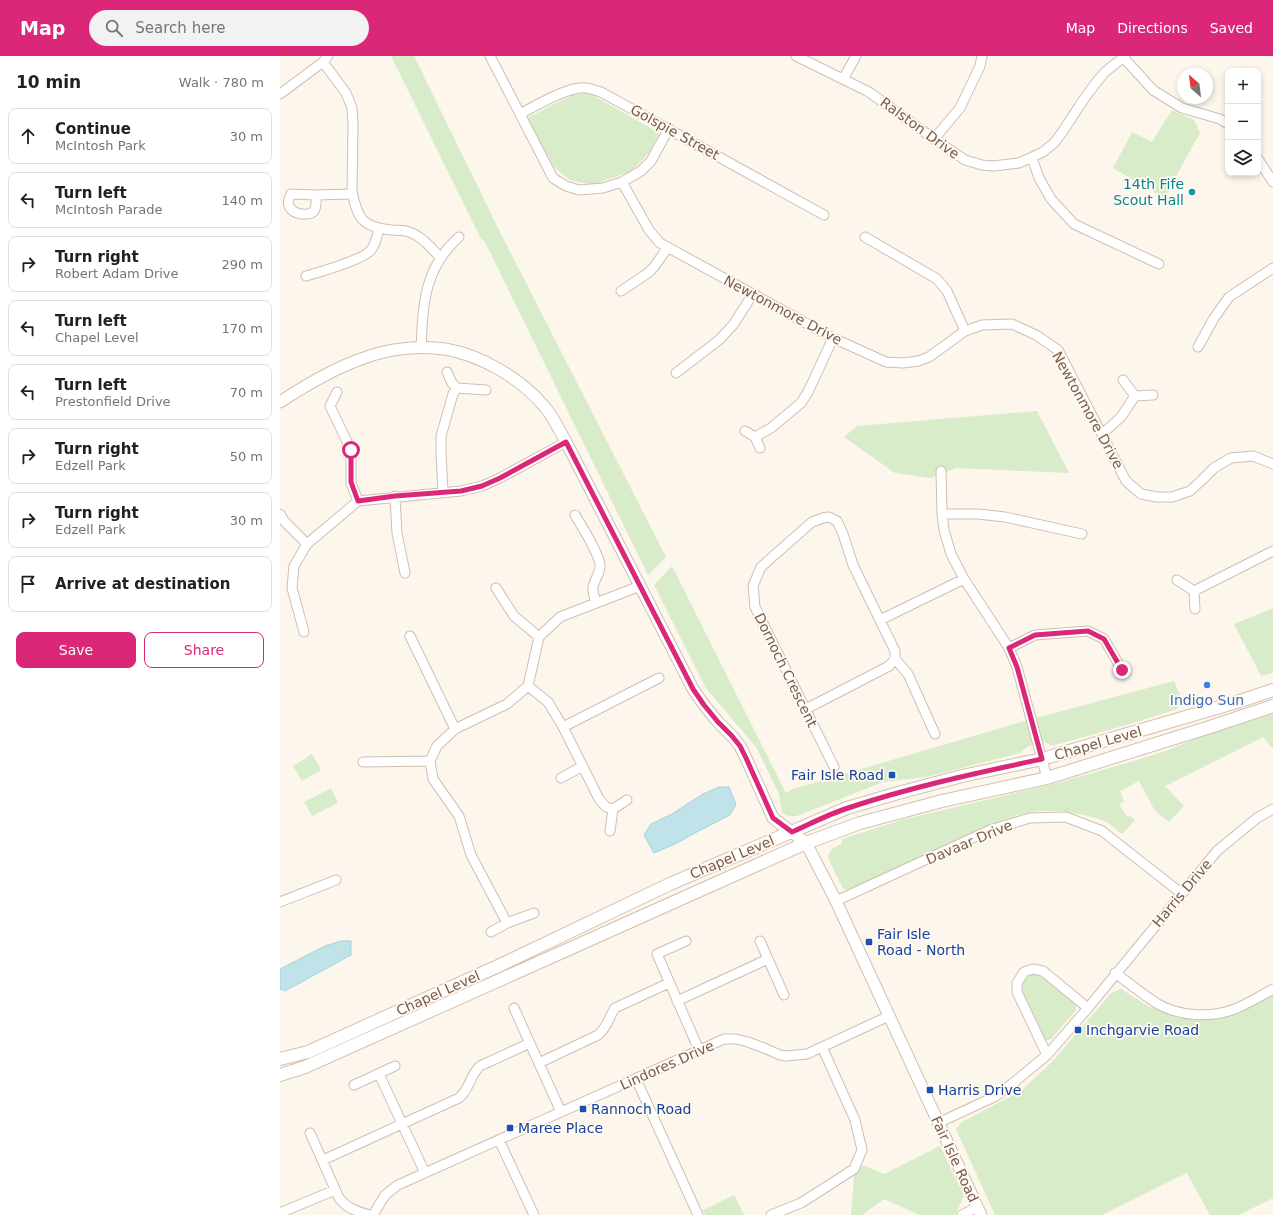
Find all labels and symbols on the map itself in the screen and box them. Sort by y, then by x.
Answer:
north arrow [1177,68,1213,104]
street label: Ralston Drive [877,94,963,162]
street label: Golspie Street [628,101,723,163]
place label: 14th Fife Scout Hall [1113,176,1184,208]
marker: 14th Fife Scout Hall [1187,187,1197,197]
street label: Newtonmore Drive [721,272,845,348]
street label: Newtonmore Drive [1049,349,1127,471]
route start [342,441,360,459]
street label: Dornoch Crescent [751,610,821,730]
route end [1113,661,1131,679]
marker: Indigo Sun [1202,680,1212,690]
place label: Indigo Sun [1170,692,1244,708]
street label: Chapel Level [1053,723,1143,763]
place label: Fair Isle Road [791,767,884,783]
marker: Fair Isle Road [887,770,897,780]
street label: Davaar Drive [923,817,1015,867]
street label: Chapel Level [687,832,777,882]
street label: Harris Drive [1149,856,1215,930]
place label: Fair Isle Road - North [877,926,965,958]
marker: Fair Isle Road - North [864,937,874,947]
street label: Chapel Level [394,967,482,1019]
place label: Inchgarvie Road [1086,1022,1199,1038]
marker: Inchgarvie Road [1073,1025,1083,1035]
street label: Lindores Drive [618,1037,716,1093]
place label: Harris Drive [938,1082,1021,1098]
marker: Harris Drive [925,1085,935,1095]
place label: Rannoch Road [591,1101,691,1117]
marker: Rannoch Road [578,1104,588,1114]
street label: Fair Isle Road [928,1113,982,1205]
place label: Maree Place [518,1120,603,1136]
marker: Maree Place [505,1123,515,1133]

